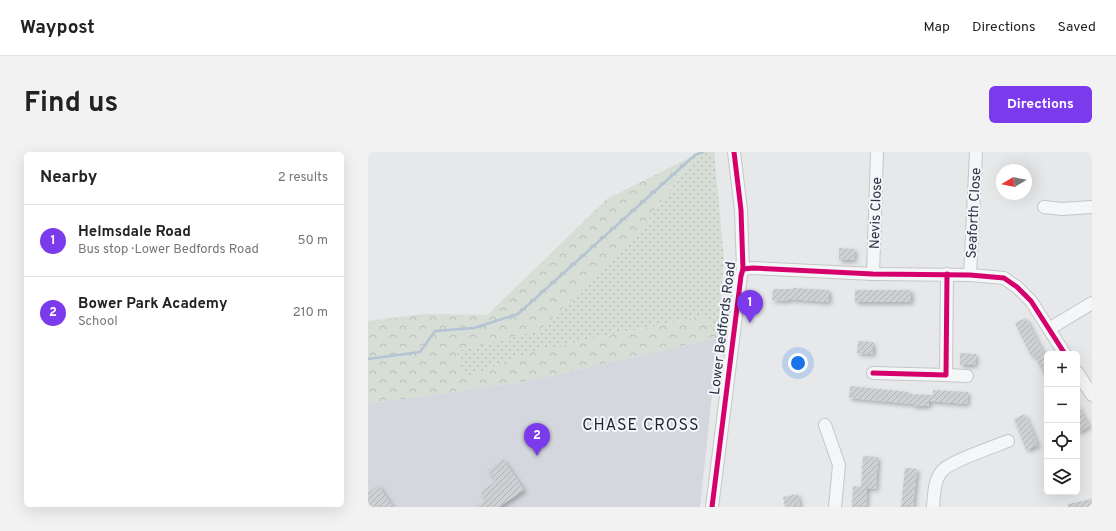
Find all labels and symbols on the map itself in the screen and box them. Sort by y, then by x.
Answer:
north arrow [996,164,1032,200]
street label: Seaforth Close [964,167,985,259]
street label: Nevis Close [867,177,886,249]
street label: Lower Bedfords Road [707,261,740,396]
pin: 1 [737,290,763,323]
your location [788,353,808,373]
district label: CHASE CROSS [582,416,700,436]
pin: 2 [524,423,550,456]

